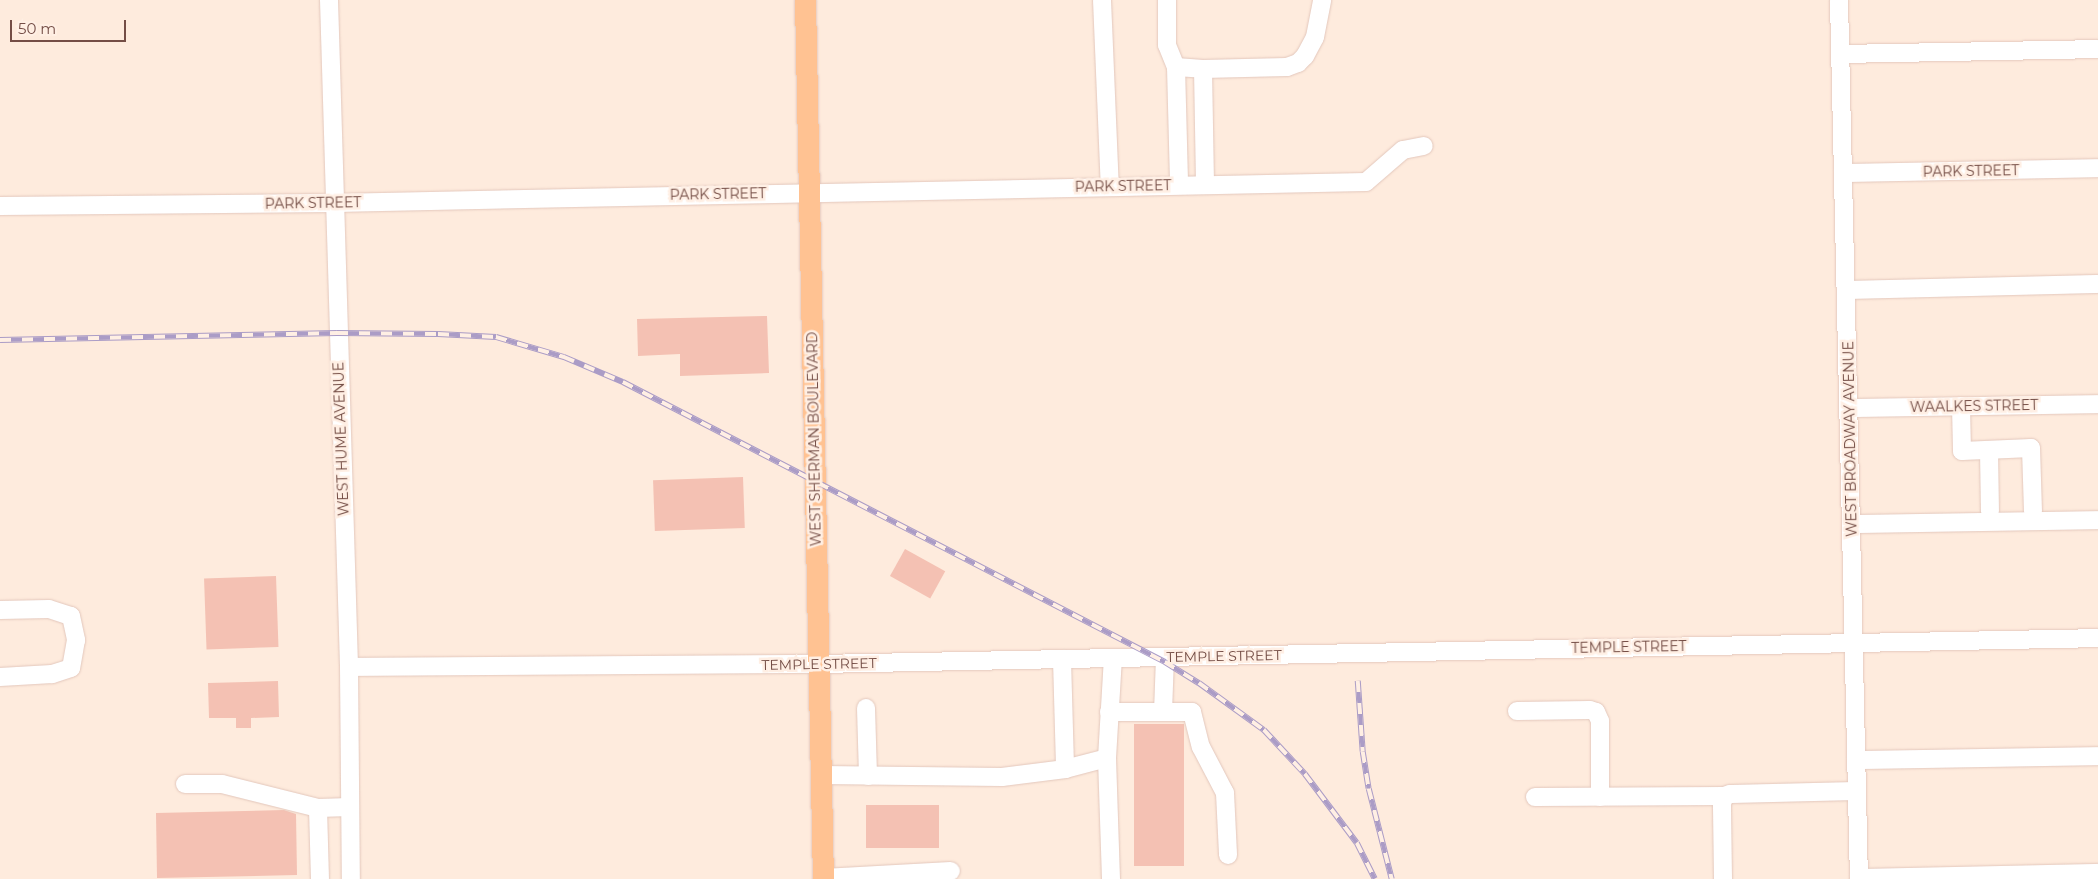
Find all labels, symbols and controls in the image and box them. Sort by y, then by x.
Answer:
scale bar [12,10,129,42]
text: 50 m [18,19,56,38]
street label: PARK STREET [1923,162,2019,180]
street label: PARK STREET [1075,177,1171,195]
street label: PARK STREET [670,185,766,203]
street label: PARK STREET [265,194,361,212]
street label: WEST SHERMAN BOULEVARD [804,332,824,546]
street label: WEST BROADWAY AVENUE [1840,341,1860,537]
street label: WEST HUME AVENUE [330,362,352,516]
street label: WAALKES STREET [1910,396,2038,416]
street label: TEMPLE STREET [1571,638,1687,656]
street label: TEMPLE STREET [1166,647,1282,665]
street label: TEMPLE STREET [761,655,877,673]

